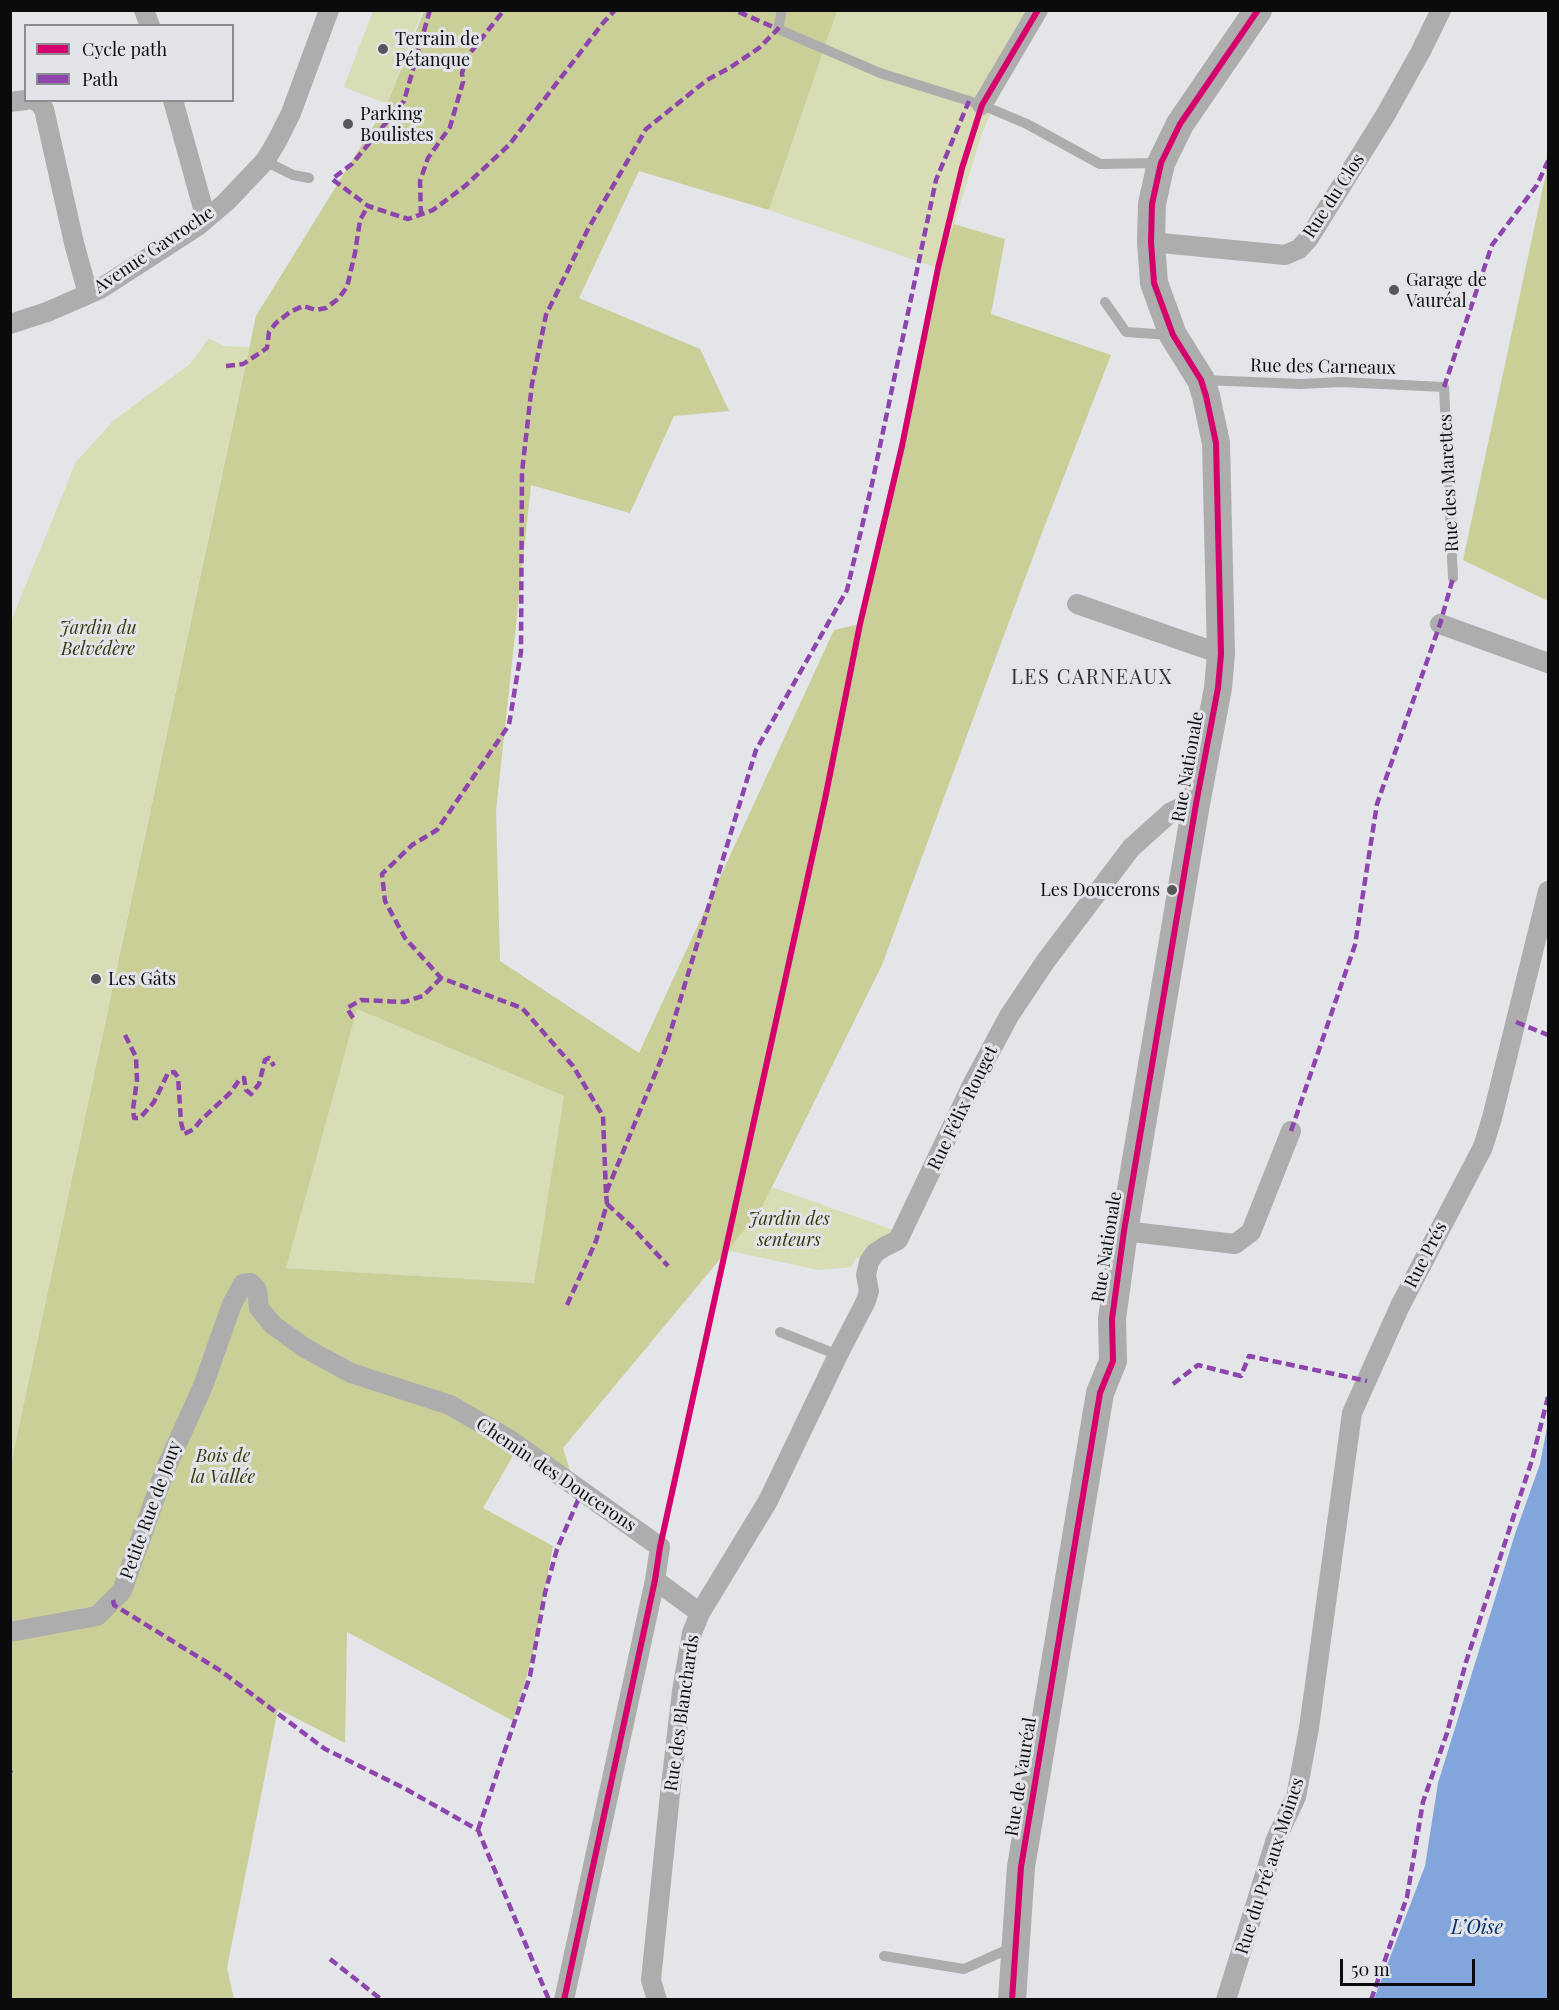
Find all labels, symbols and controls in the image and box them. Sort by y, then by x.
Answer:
legend [24,24,234,102]
place label: Terrain de Pétanque [395,28,480,70]
text: Cycle path [82,37,167,61]
marker: Terrain de Pétanque [376,42,390,56]
text: Path [82,67,118,91]
place label: Parking Boulistes [360,103,434,146]
marker: Parking Boulistes [341,117,355,131]
street label: Rue du Clos [1299,150,1369,242]
street label: Avenue Gavroche [90,202,218,298]
place label: Garage de Vauréal [1406,269,1487,312]
marker: Garage de Vauréal [1387,283,1401,297]
street label: Rue des Carneaux [1250,355,1396,379]
street label: Rue des Marettes [1435,413,1463,553]
park label: Jardin du Belvédère [59,617,137,660]
district label: LES CARNEAUX [1011,666,1173,690]
street label: Rue Nationale [1168,710,1208,824]
place label: Les Doucerons [1040,879,1160,901]
marker: Les Doucerons [1165,883,1179,897]
place label: Les Gâts [108,968,176,990]
marker: Les Gâts [89,972,103,986]
street label: Rue Félix Rouget [924,1042,1002,1174]
street label: Rue Nationale [1088,1190,1126,1304]
park label: Jardin des senteurs [748,1208,830,1250]
street label: Rue Prés [1400,1218,1452,1292]
street label: Chemin des Doucerons [472,1413,640,1537]
street label: Petite Rue de Jouy [116,1438,186,1582]
park label: Bois de la Vallée [191,1445,255,1488]
street label: Rue des Blanchards [660,1633,704,1793]
street label: Rue de Vauréal [1001,1716,1041,1838]
street label: Rue du Pré aux Moines [1231,1775,1309,1957]
water label: L’Oise [1451,1916,1503,1940]
scale bar [1343,1947,1478,1985]
text: 50 m [1351,1957,1390,1981]

